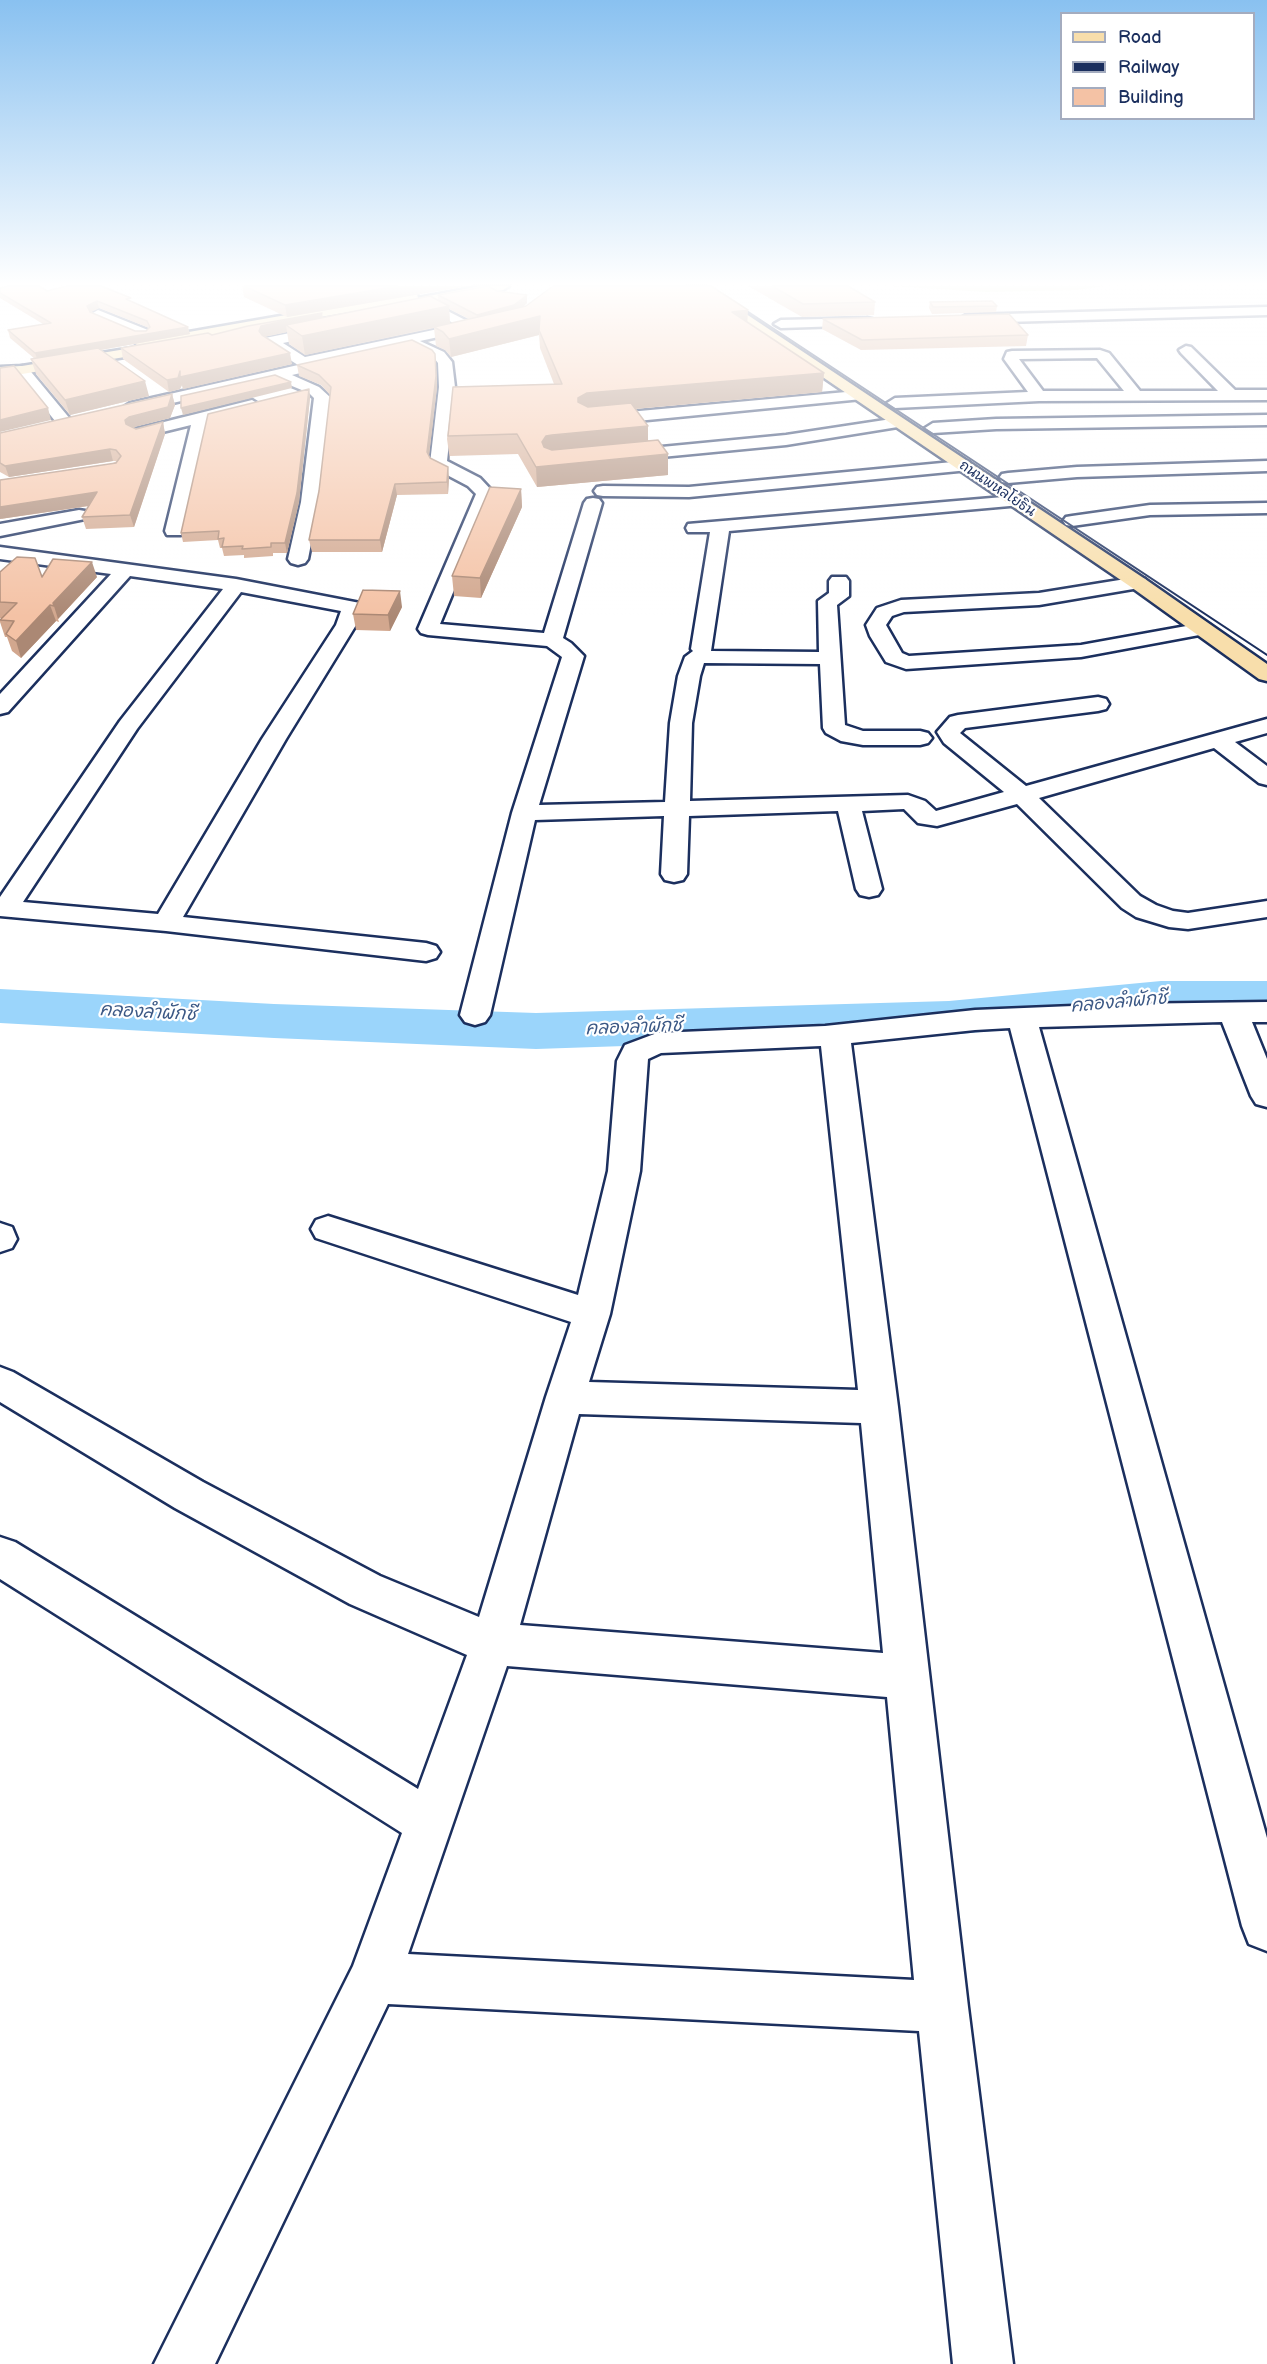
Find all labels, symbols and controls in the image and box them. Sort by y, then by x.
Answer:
legend [1060,12,1255,120]
text: Road [1118,27,1162,48]
text: Railway [1118,57,1180,78]
text: Building [1118,87,1184,108]
street label: ถนนพหลโยธิน [956,457,1038,521]
water label: คลองลำผักชี [1070,988,1168,1018]
water label: คลองลำผักชี [99,1000,197,1026]
water label: คลองลำผักชี [585,1016,683,1040]

